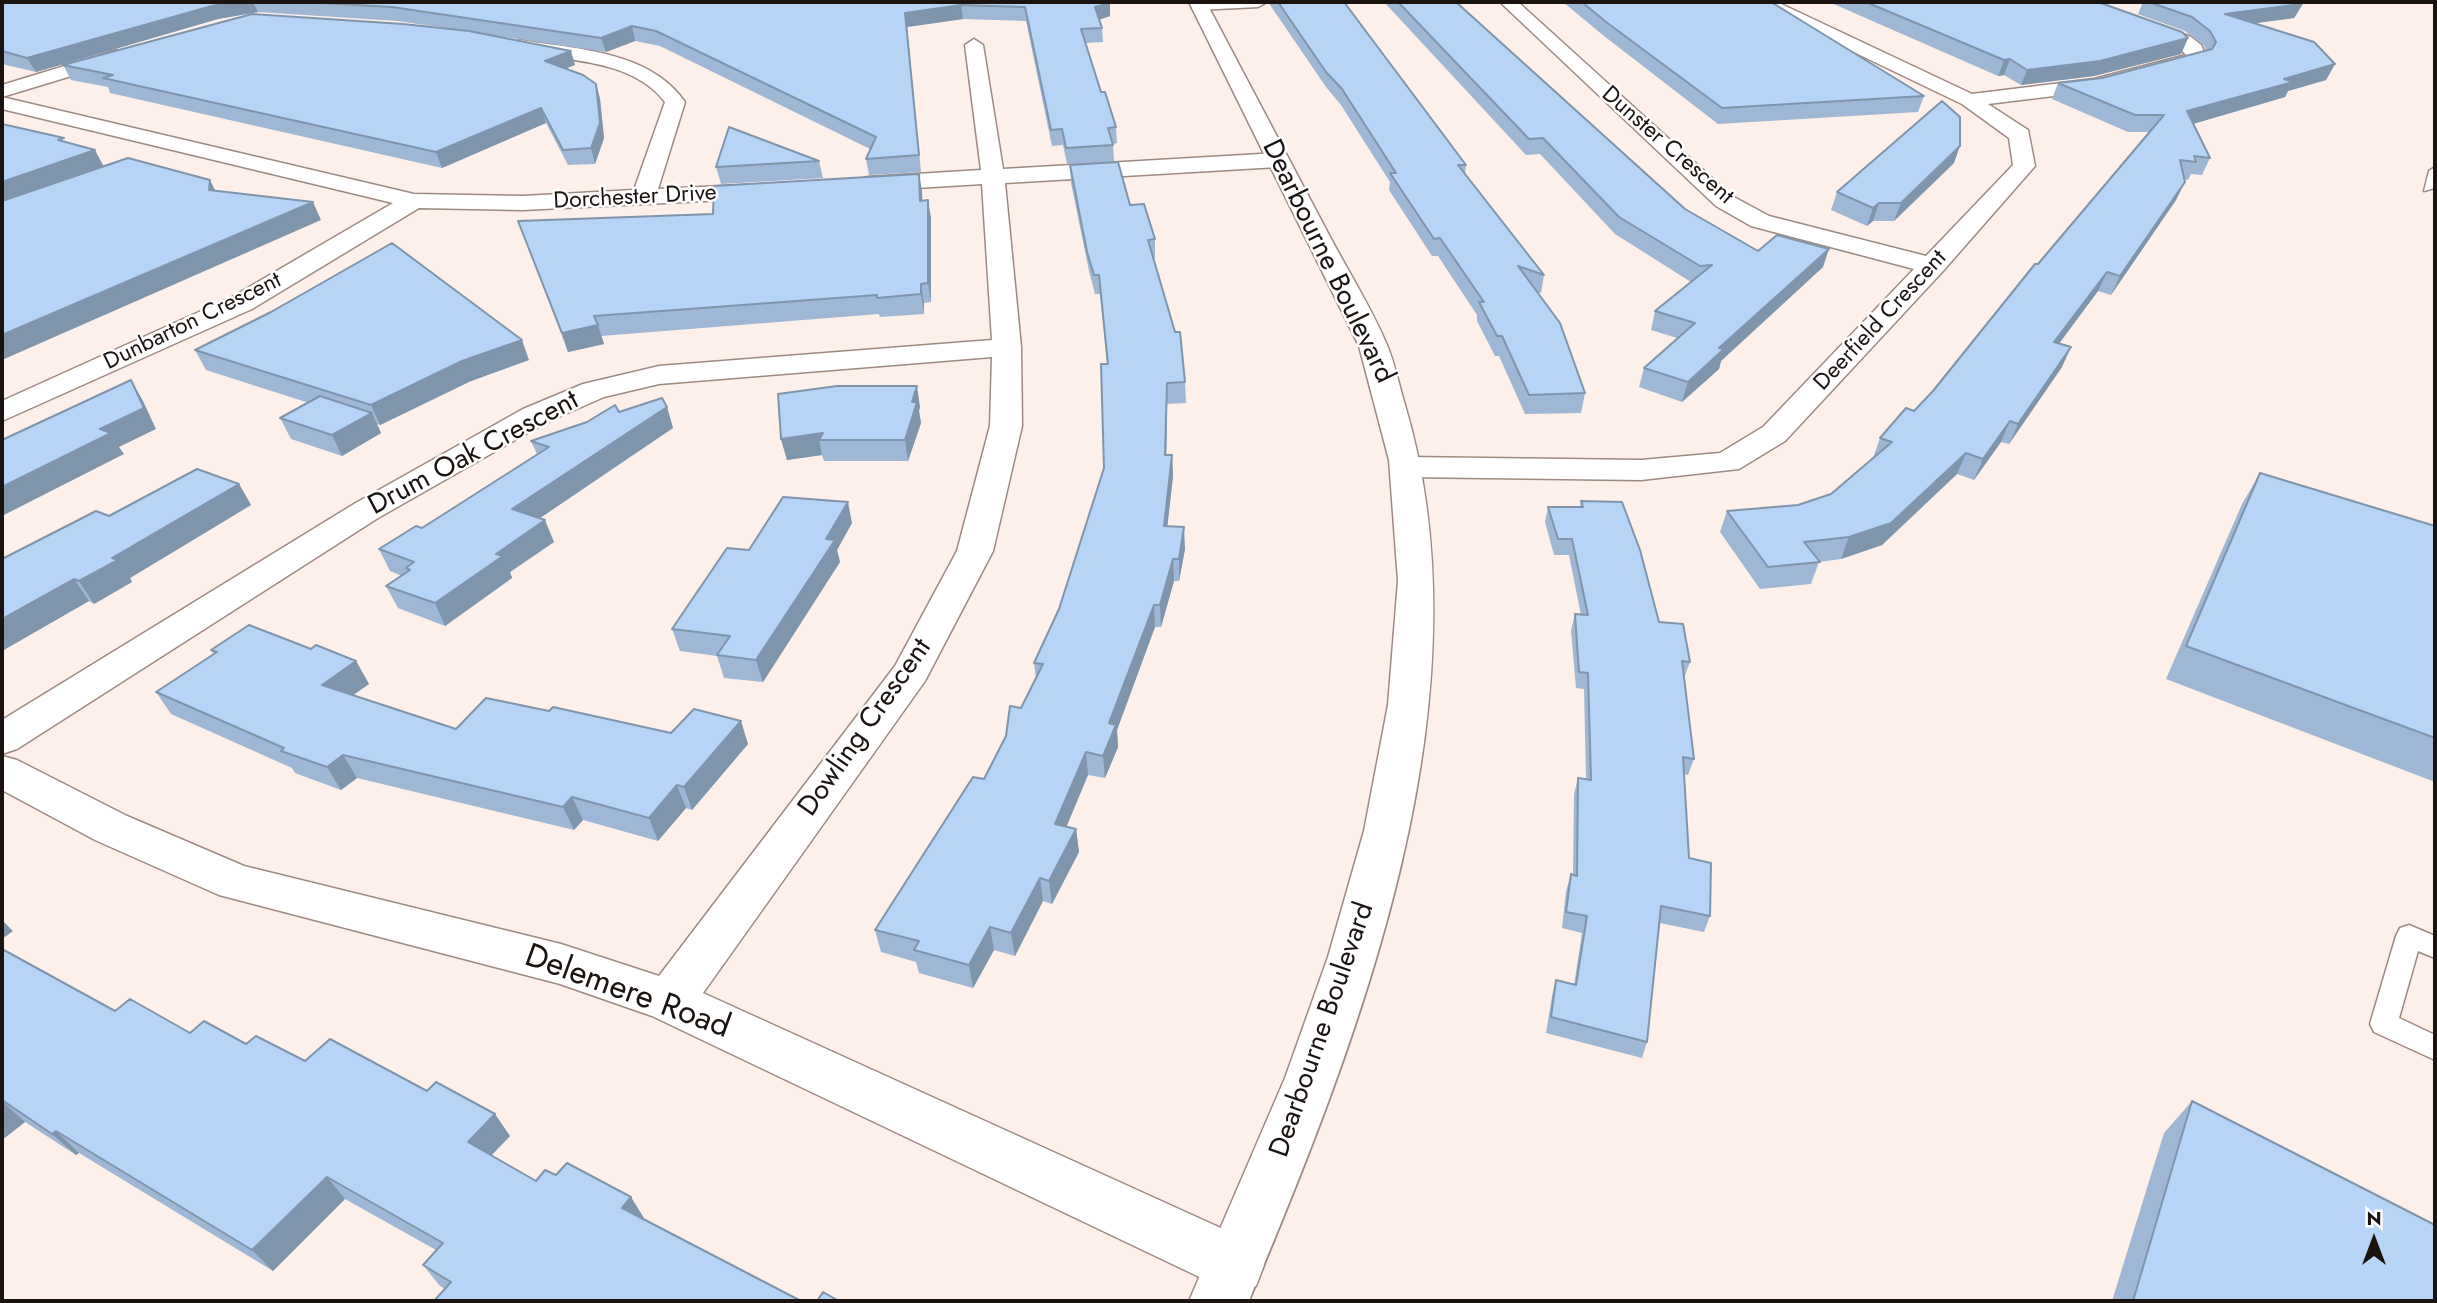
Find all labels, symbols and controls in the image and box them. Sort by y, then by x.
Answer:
street label: Dunster Crescent [1595,81,1739,211]
street label: Dearbourne Boulevard [1253,135,1401,389]
street label: Dorchester Drive [553,180,717,216]
street label: Deerfield Crescent [1809,245,1953,397]
street label: Dunbarton Crescent [100,267,286,377]
street label: Drum Oak Crescent [363,384,585,524]
street label: Dowling Crescent [792,633,940,823]
street label: Dearbourne Boulevard [1264,898,1382,1162]
street label: Delemere Road [519,938,735,1048]
north arrow [2339,1205,2409,1275]
text: N [2366,1205,2382,1232]

